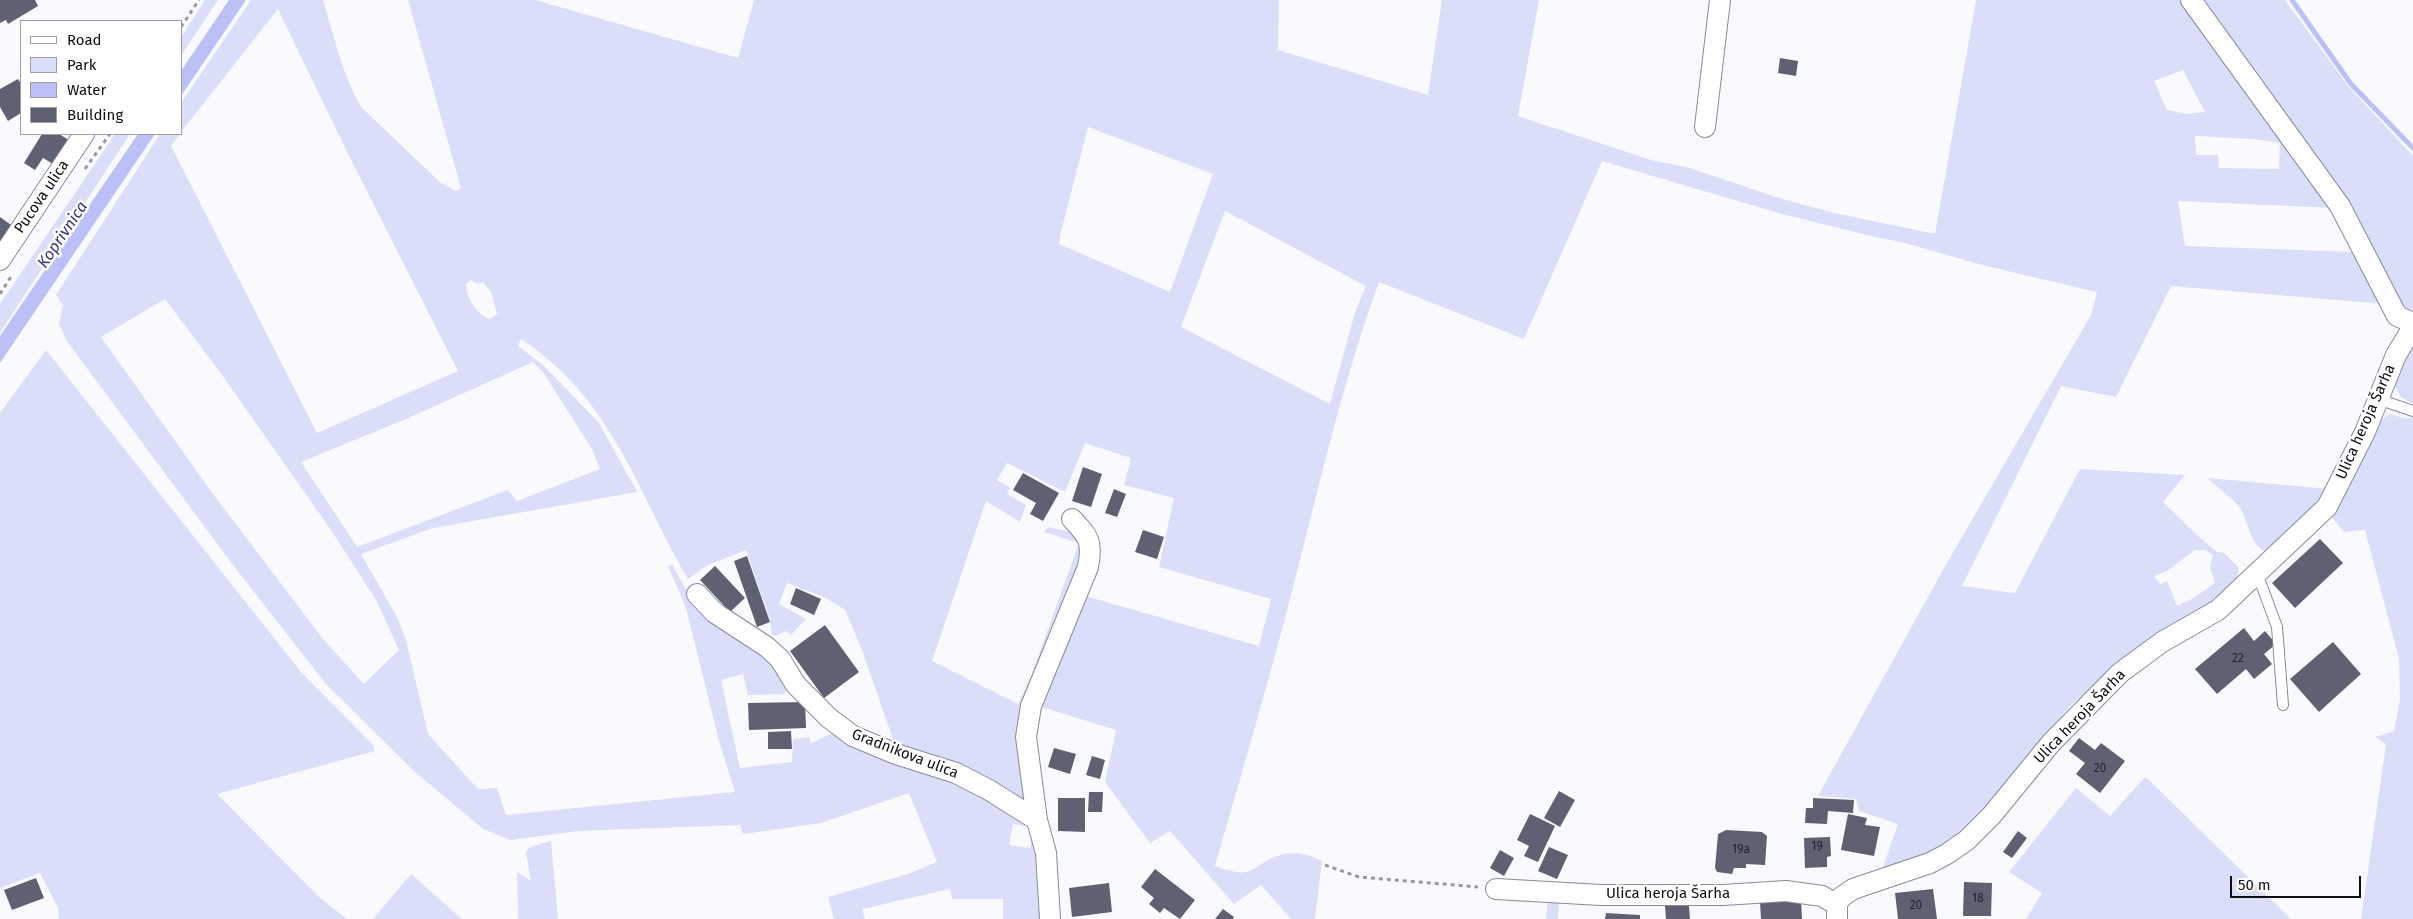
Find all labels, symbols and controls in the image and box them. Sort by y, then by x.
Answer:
legend [20,20,182,135]
text: Road [67,31,102,49]
text: Park [67,56,97,74]
text: Water [67,81,106,99]
text: Building [67,106,123,124]
street label: Pucova ulica [11,157,73,237]
water label: Koprivnica [34,198,92,272]
street label: Ulica heroja Šarha [2333,362,2399,482]
house number: 22 [2232,652,2244,666]
street label: Ulica heroja Šarha [2030,666,2130,768]
street label: Gradnikova ulica [849,725,961,783]
house number: 20 [2094,762,2106,776]
house number: 19 [1811,840,1823,854]
house number: 19a [1732,843,1750,857]
scale bar [2233,866,2364,898]
text: 50 m [2238,876,2271,894]
street label: Ulica heroja Šarha [1606,885,1730,903]
house number: 18 [1972,892,1984,906]
house number: 20 [1910,899,1922,913]

